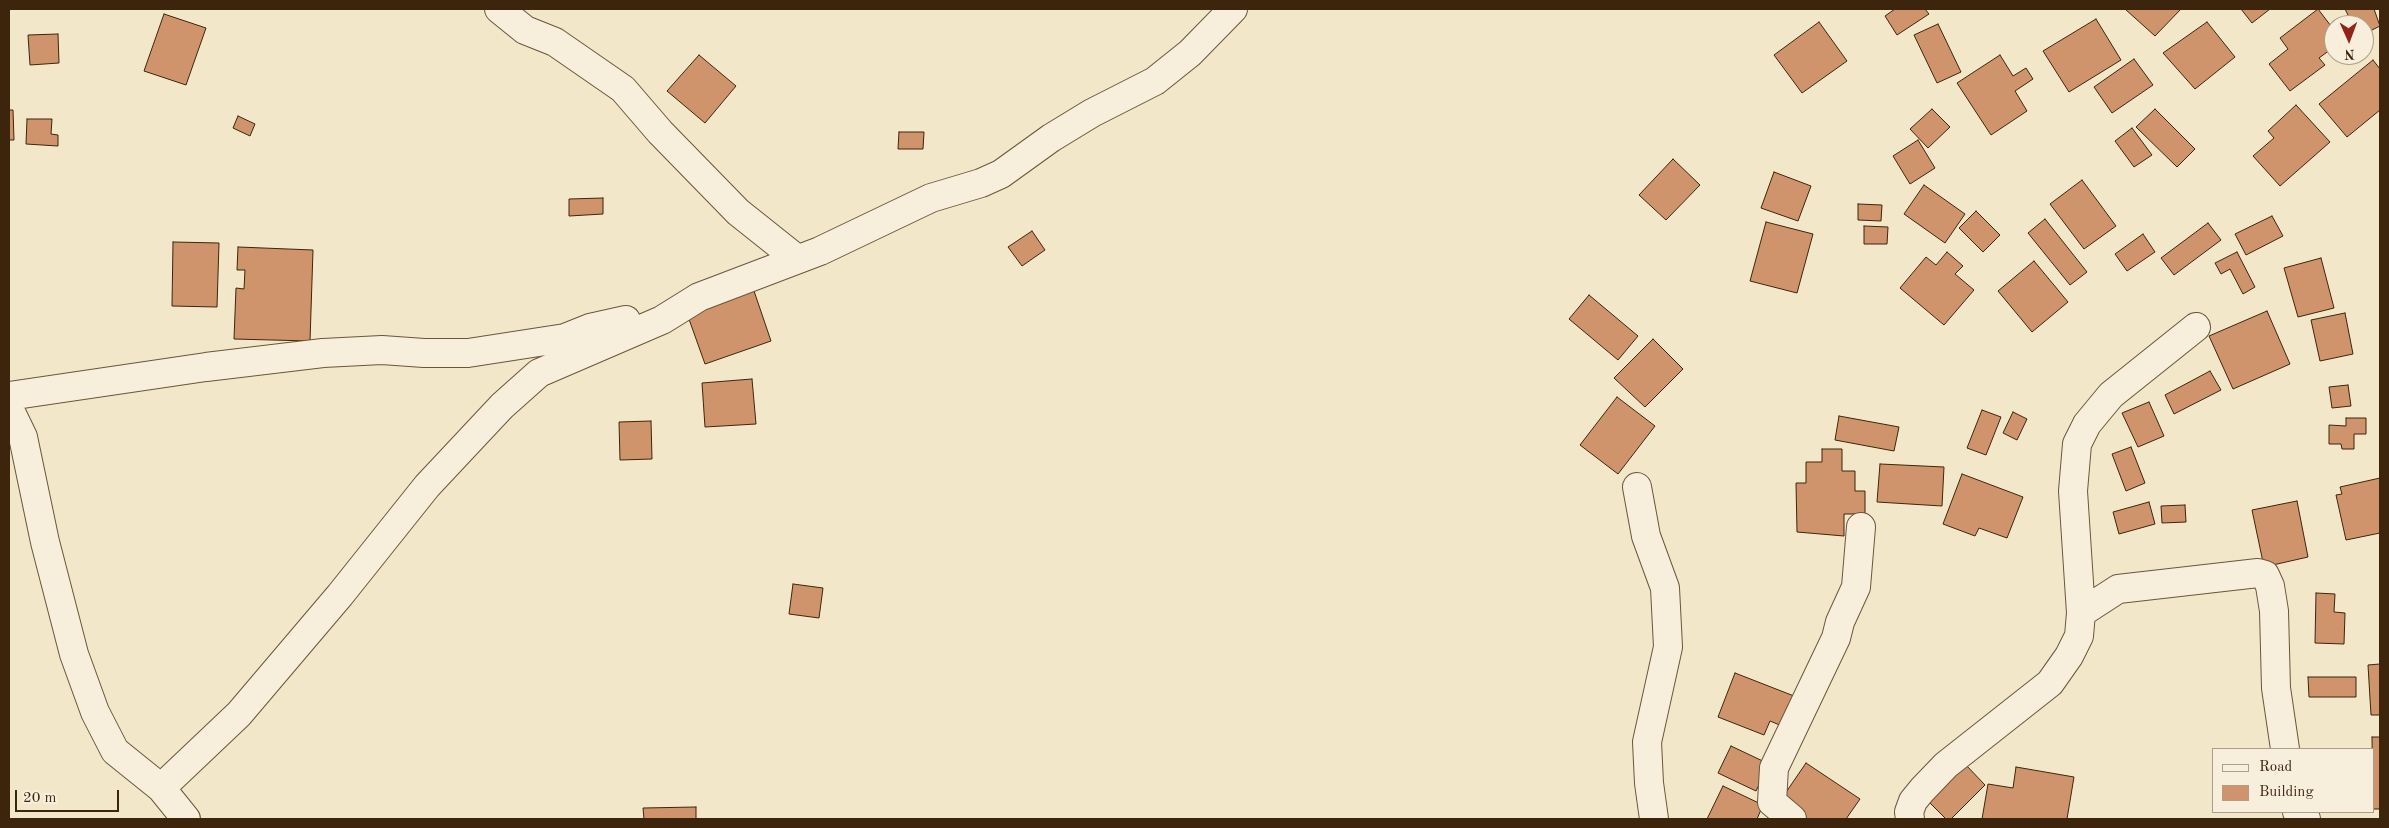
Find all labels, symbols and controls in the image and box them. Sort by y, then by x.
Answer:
north arrow [2324,15,2374,65]
text: N [2344,47,2355,61]
legend [2212,748,2374,813]
text: Road [2259,760,2292,775]
scale bar [18,780,121,812]
text: Building [2259,785,2314,800]
text: 20 m [23,791,57,806]

